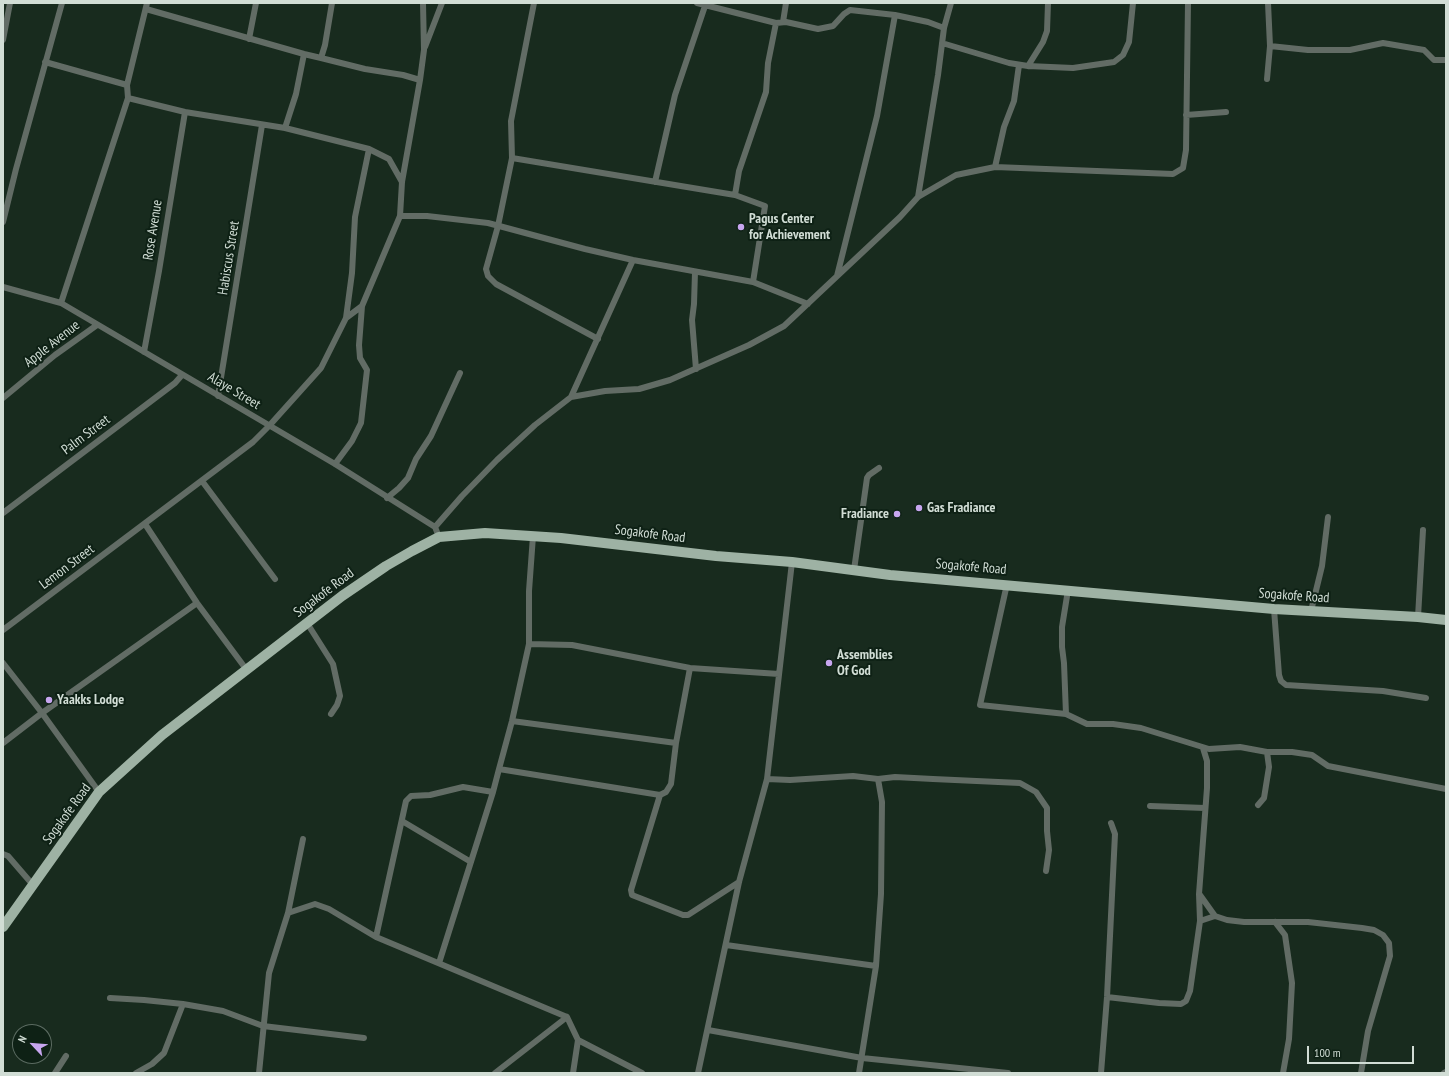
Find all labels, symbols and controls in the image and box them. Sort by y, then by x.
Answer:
street label: Rose Avenue [140,199,166,261]
place label: Pagus Center for Achievement [749,211,830,244]
street label: Habiscus Street [215,220,243,296]
marker: Pagus Center for Achievement [736,222,746,232]
street label: Apple Avenue [21,317,83,371]
street label: Alaye Street [205,369,263,413]
street label: Palm Street [59,411,113,459]
place label: Gas Fradiance [927,500,995,516]
marker: Gas Fradiance [914,503,924,513]
place label: Fradiance [841,506,889,522]
marker: Fradiance [892,509,902,519]
street label: Sogakofe Road [614,521,686,547]
street label: Lemon Street [36,541,98,593]
street label: Sogakofe Road [935,556,1007,578]
street label: Sogakofe Road [291,565,357,621]
street label: Sogakofe Road [1258,585,1330,607]
place label: Assemblies Of God [837,647,893,680]
marker: Assemblies Of God [824,658,834,668]
place label: Yaakks Lodge [57,692,124,708]
marker: Yaakks Lodge [44,695,54,705]
street label: Sogakofe Road [39,780,95,848]
north arrow [12,1024,52,1064]
text: N [15,1033,30,1045]
scale bar [1309,1038,1416,1064]
text: 100 m [1314,1045,1341,1060]

